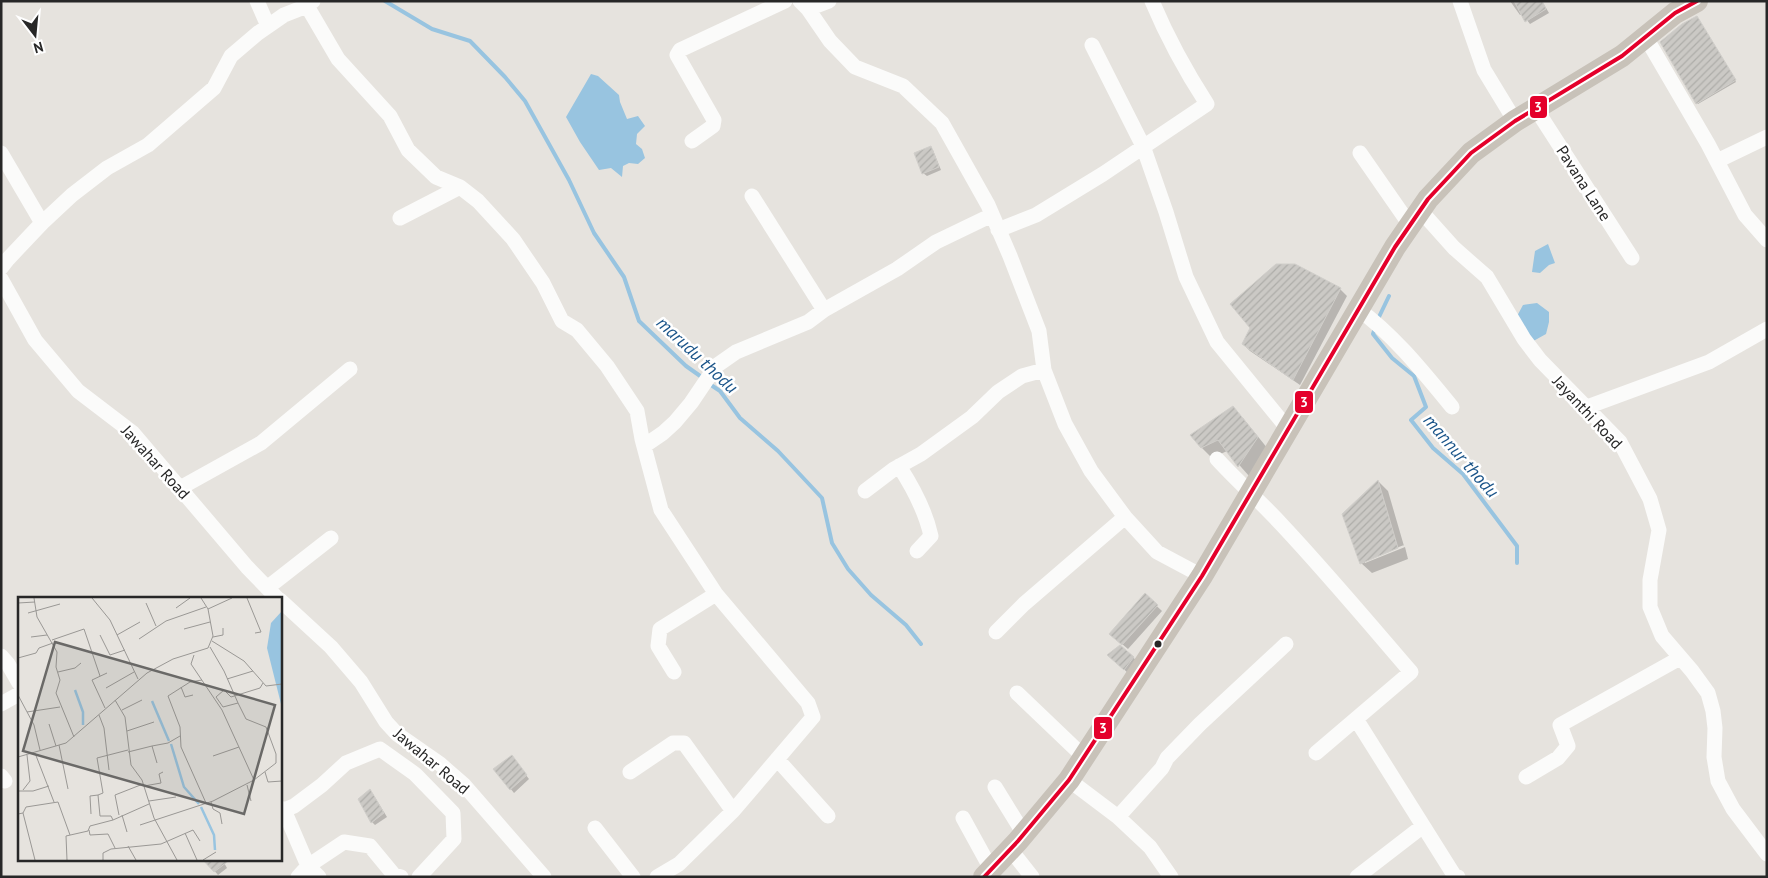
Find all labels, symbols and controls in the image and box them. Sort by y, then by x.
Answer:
north arrow [10,10,60,60]
text: N [32,38,45,57]
line badge: 3 [1529,95,1548,119]
text: 3 [1534,98,1542,116]
street label: Pavana Lane [1552,142,1616,224]
water label: marudu thodu [652,311,743,398]
street label: Jayanthi Road [1548,370,1627,453]
line badge: 3 [1294,390,1314,414]
text: 3 [1300,393,1308,411]
water label: mannur thodu [1419,409,1504,502]
street label: Jawahar Road [117,420,194,503]
inset map [18,597,281,860]
unlabelled marker [1153,639,1163,649]
line badge: 3 [1093,716,1113,740]
text: 3 [1099,719,1107,737]
street label: Jawahar Road [389,723,474,798]

